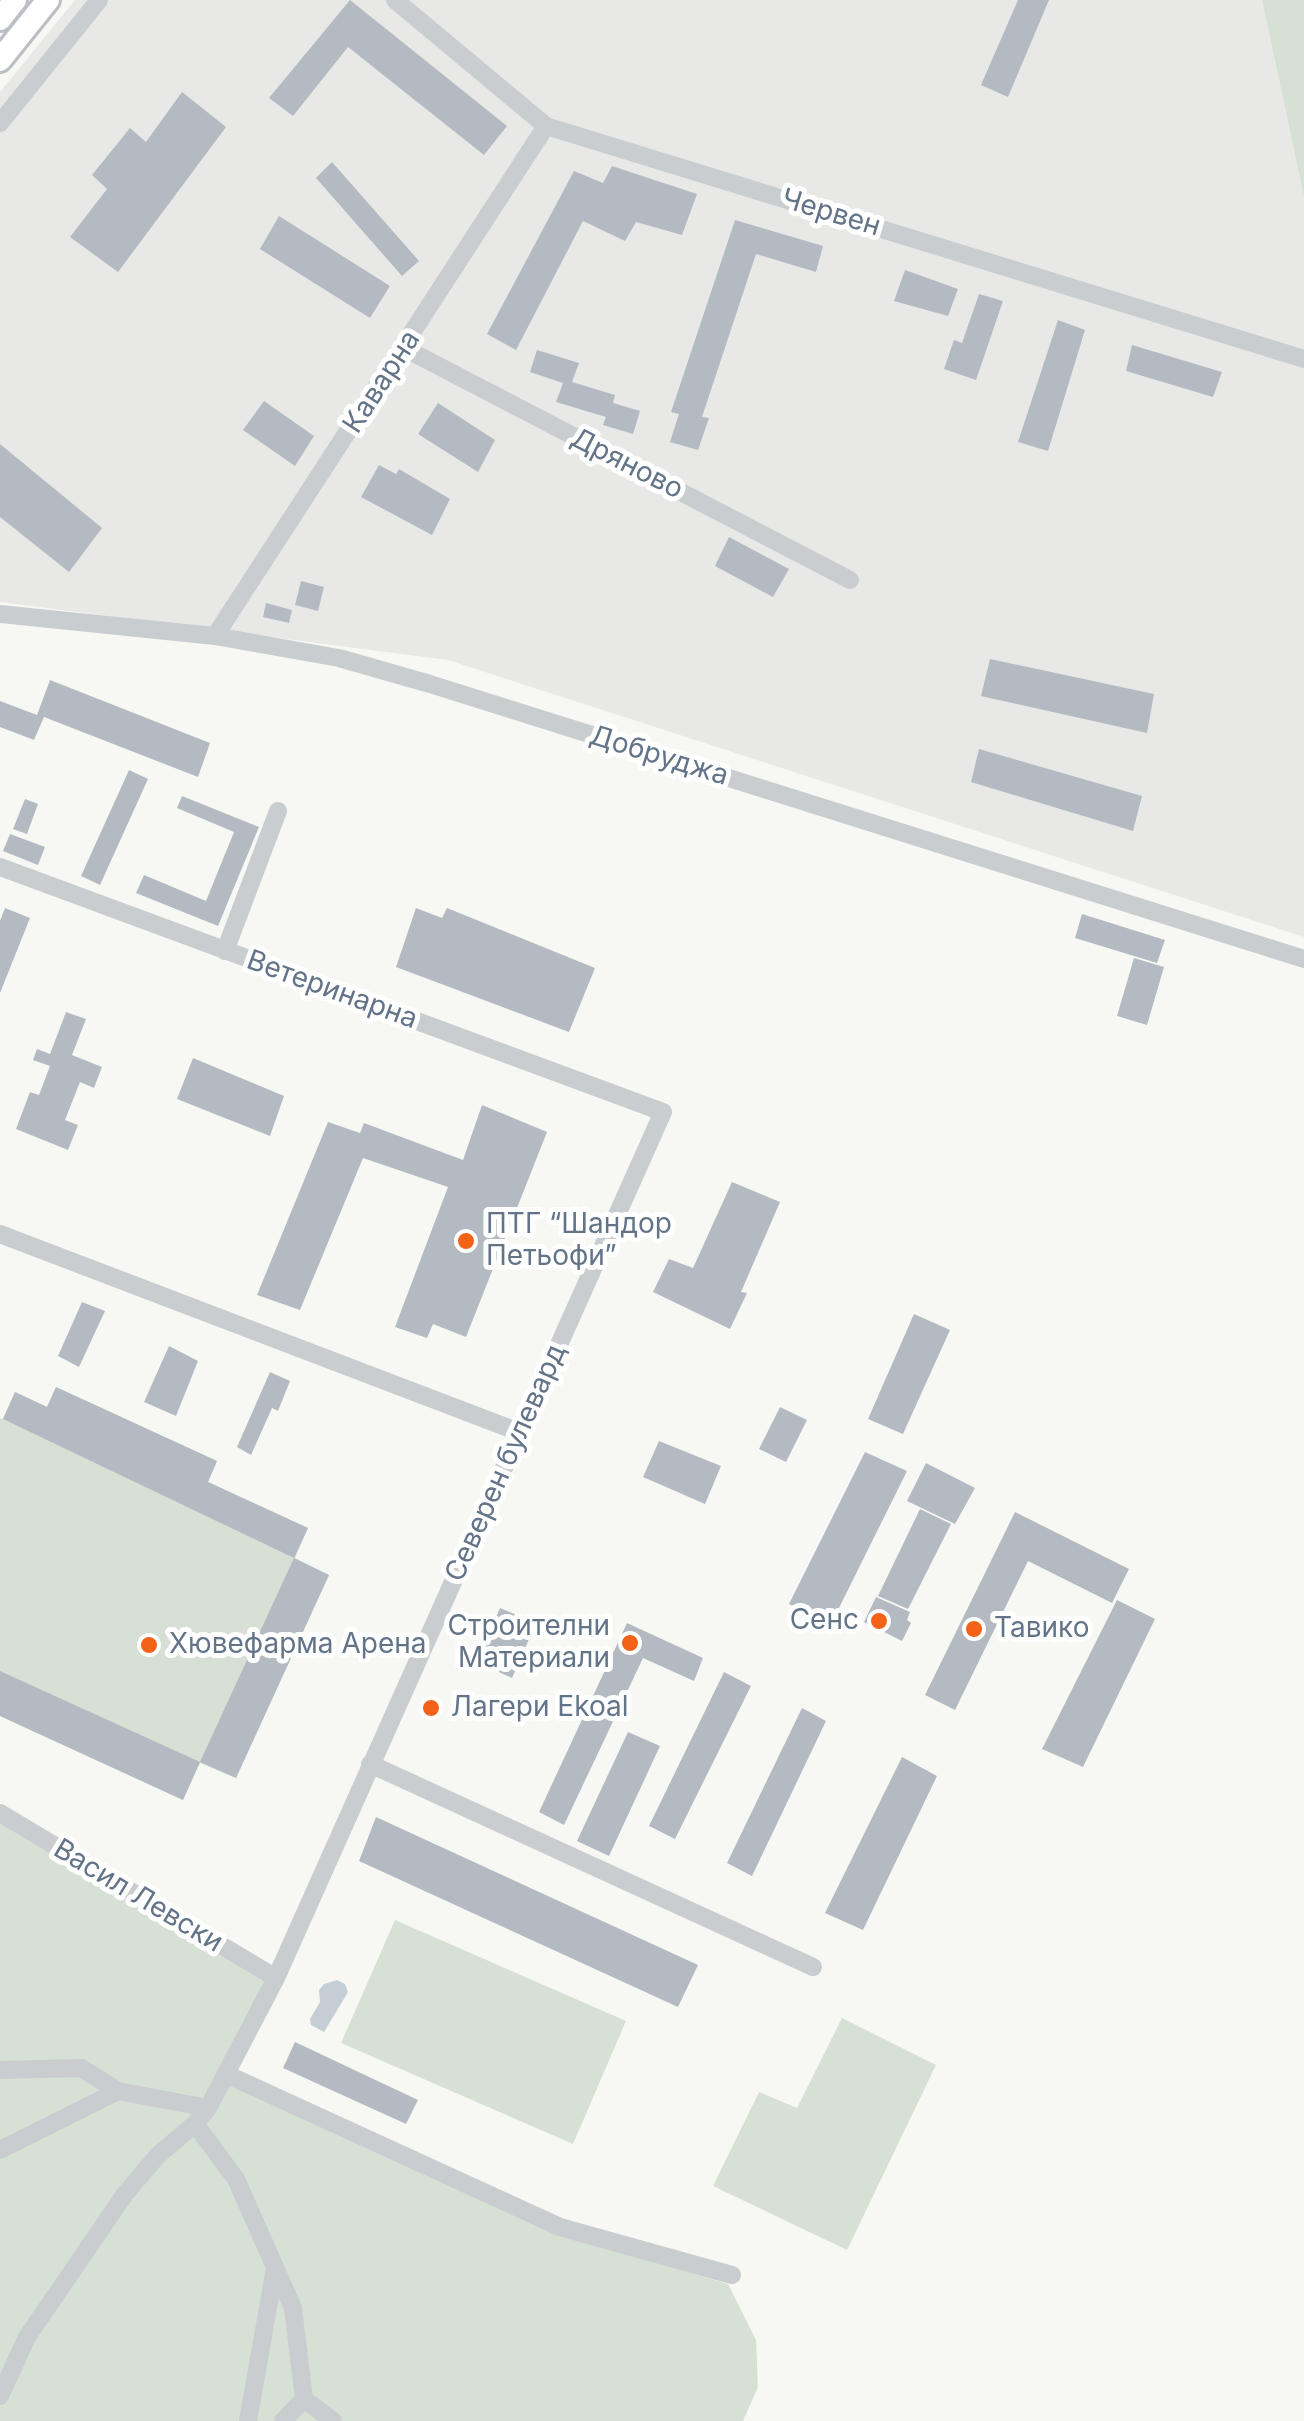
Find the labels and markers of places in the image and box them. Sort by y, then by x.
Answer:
place label: ПТГ “Шандор Петьофи” [486,1208,672,1274]
marker: ПТГ “Шандор Петьофи” [455,1230,477,1252]
place label: Сенс [790,1604,859,1638]
place label: Строителни Материали [447,1610,610,1676]
marker: Сенс [868,1610,890,1632]
place label: Тавико [994,1612,1089,1646]
marker: Тавико [963,1618,985,1640]
place label: Хювефарма Арена [169,1628,427,1662]
marker: Строителни Материали [619,1632,641,1654]
marker: Хювефарма Арена [138,1634,160,1656]
place label: Лагери Ekoal [451,1691,628,1725]
marker: Лагери Ekoal [420,1697,442,1719]

